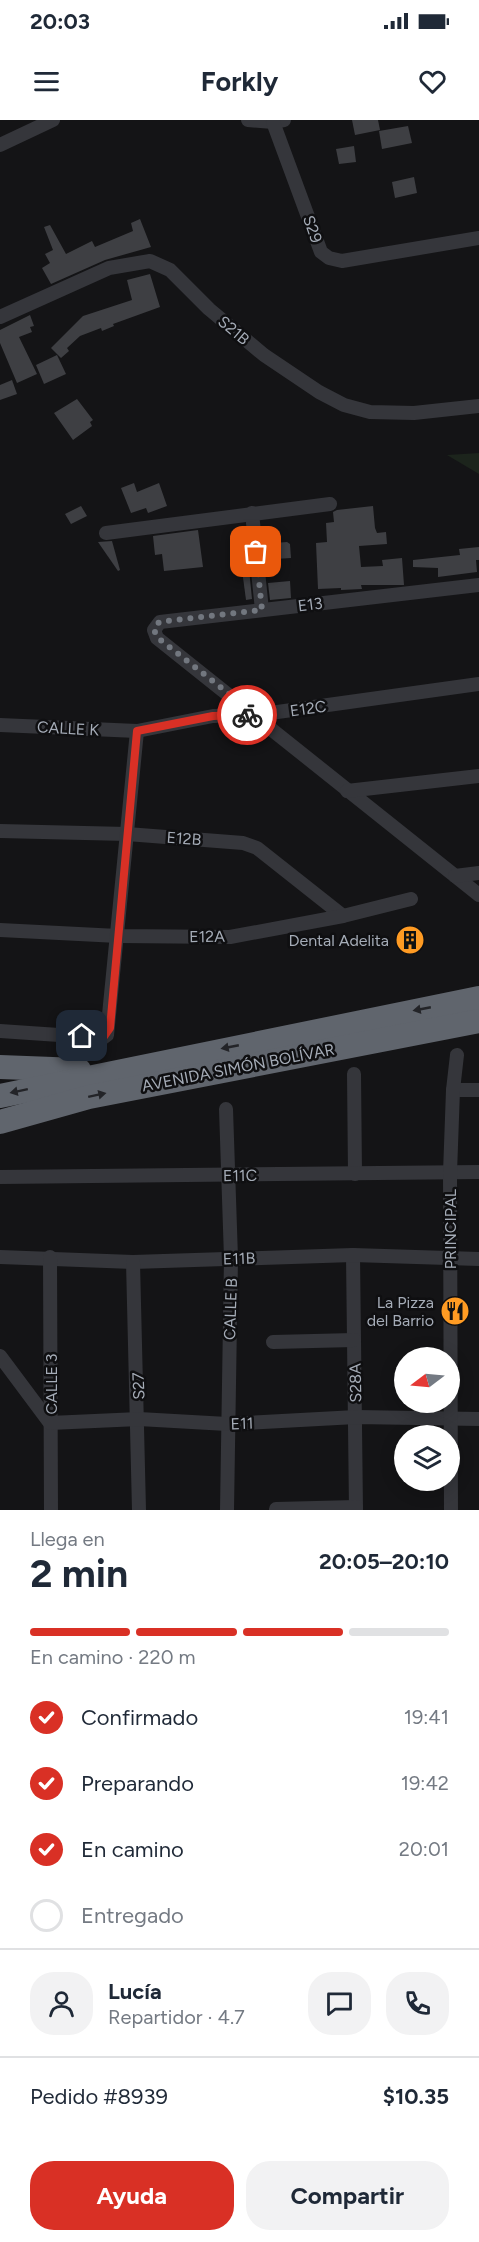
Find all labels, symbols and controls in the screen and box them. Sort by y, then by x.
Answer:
text: 20:03 [30,8,90,35]
icon: menu [30,65,63,98]
text: Forkly [201,65,278,98]
icon: heart [416,65,449,98]
street label: S29 [299,213,326,245]
street label: S21B [214,312,253,349]
pin [230,526,281,577]
icon: bag [239,535,272,568]
street label: E13 [297,594,324,615]
courier [217,685,277,745]
street label: E12C [289,697,327,720]
icon: bike [231,699,264,732]
street label: CALLE K [36,717,100,740]
street label: E12B [166,828,202,849]
building icon: Dental Adelita [394,924,426,956]
street label: E12A [189,927,225,946]
place label: Dental Adelita [288,931,389,950]
one-way arrow [412,1005,431,1014]
pin [56,1010,107,1061]
icon: home [65,1019,98,1052]
street label: AVENIDA SIMÓN BOLÍVAR [140,1039,336,1095]
one-way arrow [221,1043,240,1053]
one-way arrow [10,1087,28,1097]
one-way arrow [88,1090,107,1099]
street label: E11C [223,1166,257,1185]
street label: PRINCIPAL [441,1188,460,1269]
street label: E11B [222,1248,256,1269]
street label: CALLE B [220,1277,241,1340]
place label: La Pizza del Barrio [367,1293,434,1330]
restaurant icon: La Pizza del Barrio [439,1295,471,1327]
north arrow [394,1347,460,1413]
map controls [394,1347,460,1491]
street label: CALLE 3 [42,1353,61,1415]
street label: S28A [346,1363,365,1403]
street label: S27 [129,1372,148,1400]
street label: E11 [230,1414,254,1433]
button: layers [394,1425,460,1491]
text: Llega en [30,1527,105,1551]
text: 20:05–20:10 [319,1548,449,1575]
text: 2 min [30,1550,128,1597]
text: En camino · 220 m [30,1645,195,1669]
icon: check [30,1701,63,1734]
text: Confirmado [81,1704,198,1731]
text: 19:41 [404,1705,449,1729]
icon: check [30,1767,63,1800]
text: Preparando [81,1770,194,1797]
text: 19:42 [401,1771,449,1795]
icon: check [30,1833,63,1866]
text: En camino [81,1836,184,1863]
text: 20:01 [399,1837,449,1861]
text: Entregado [81,1902,184,1929]
button: person [30,1972,93,2035]
button: chat [308,1972,371,2035]
button: phone [386,1972,449,2035]
text: Lucía [108,1978,162,2005]
text: Repartidor · 4.7 [108,2005,245,2029]
text: Pedido #8939 [30,2083,168,2110]
text: $10.35 [383,2083,449,2110]
button: Ayuda [30,2161,234,2230]
button: Compartir [246,2161,449,2230]

